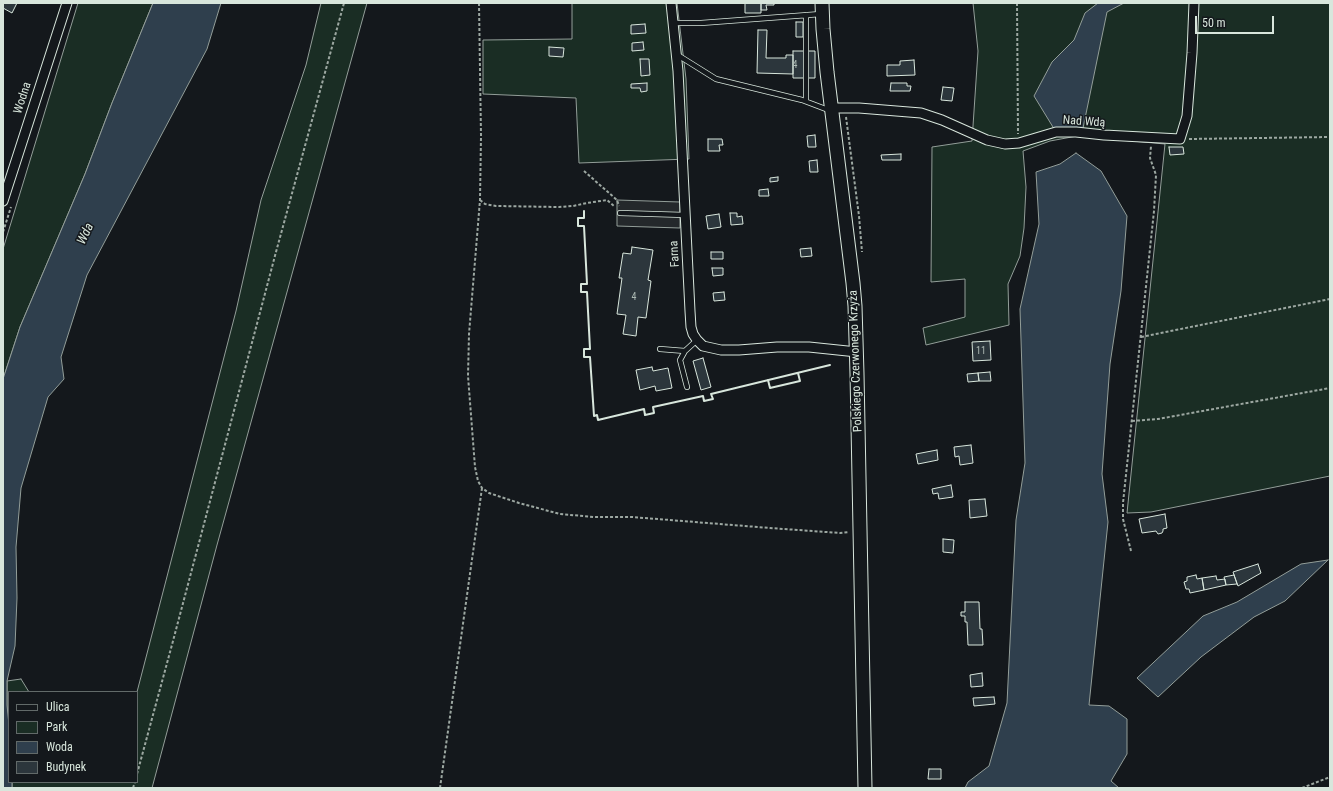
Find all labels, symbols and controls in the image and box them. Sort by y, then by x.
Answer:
scale bar [1197,8,1276,34]
text: 50 m [1202,16,1226,30]
house number: 4 [793,59,797,71]
street label: Wodna [11,80,35,116]
street label: Nad Wdą [1062,113,1106,131]
water label: Wda [74,221,98,247]
street label: Farna [667,240,683,268]
street label: Polskiego Czerwonego Krzyża [846,290,866,432]
house number: 4 [632,291,636,303]
house number: 11 [976,345,986,357]
legend [8,691,138,783]
text: Ulica [46,700,70,714]
text: Park [46,720,67,734]
text: Woda [46,740,73,754]
text: Budynek [46,760,86,774]

